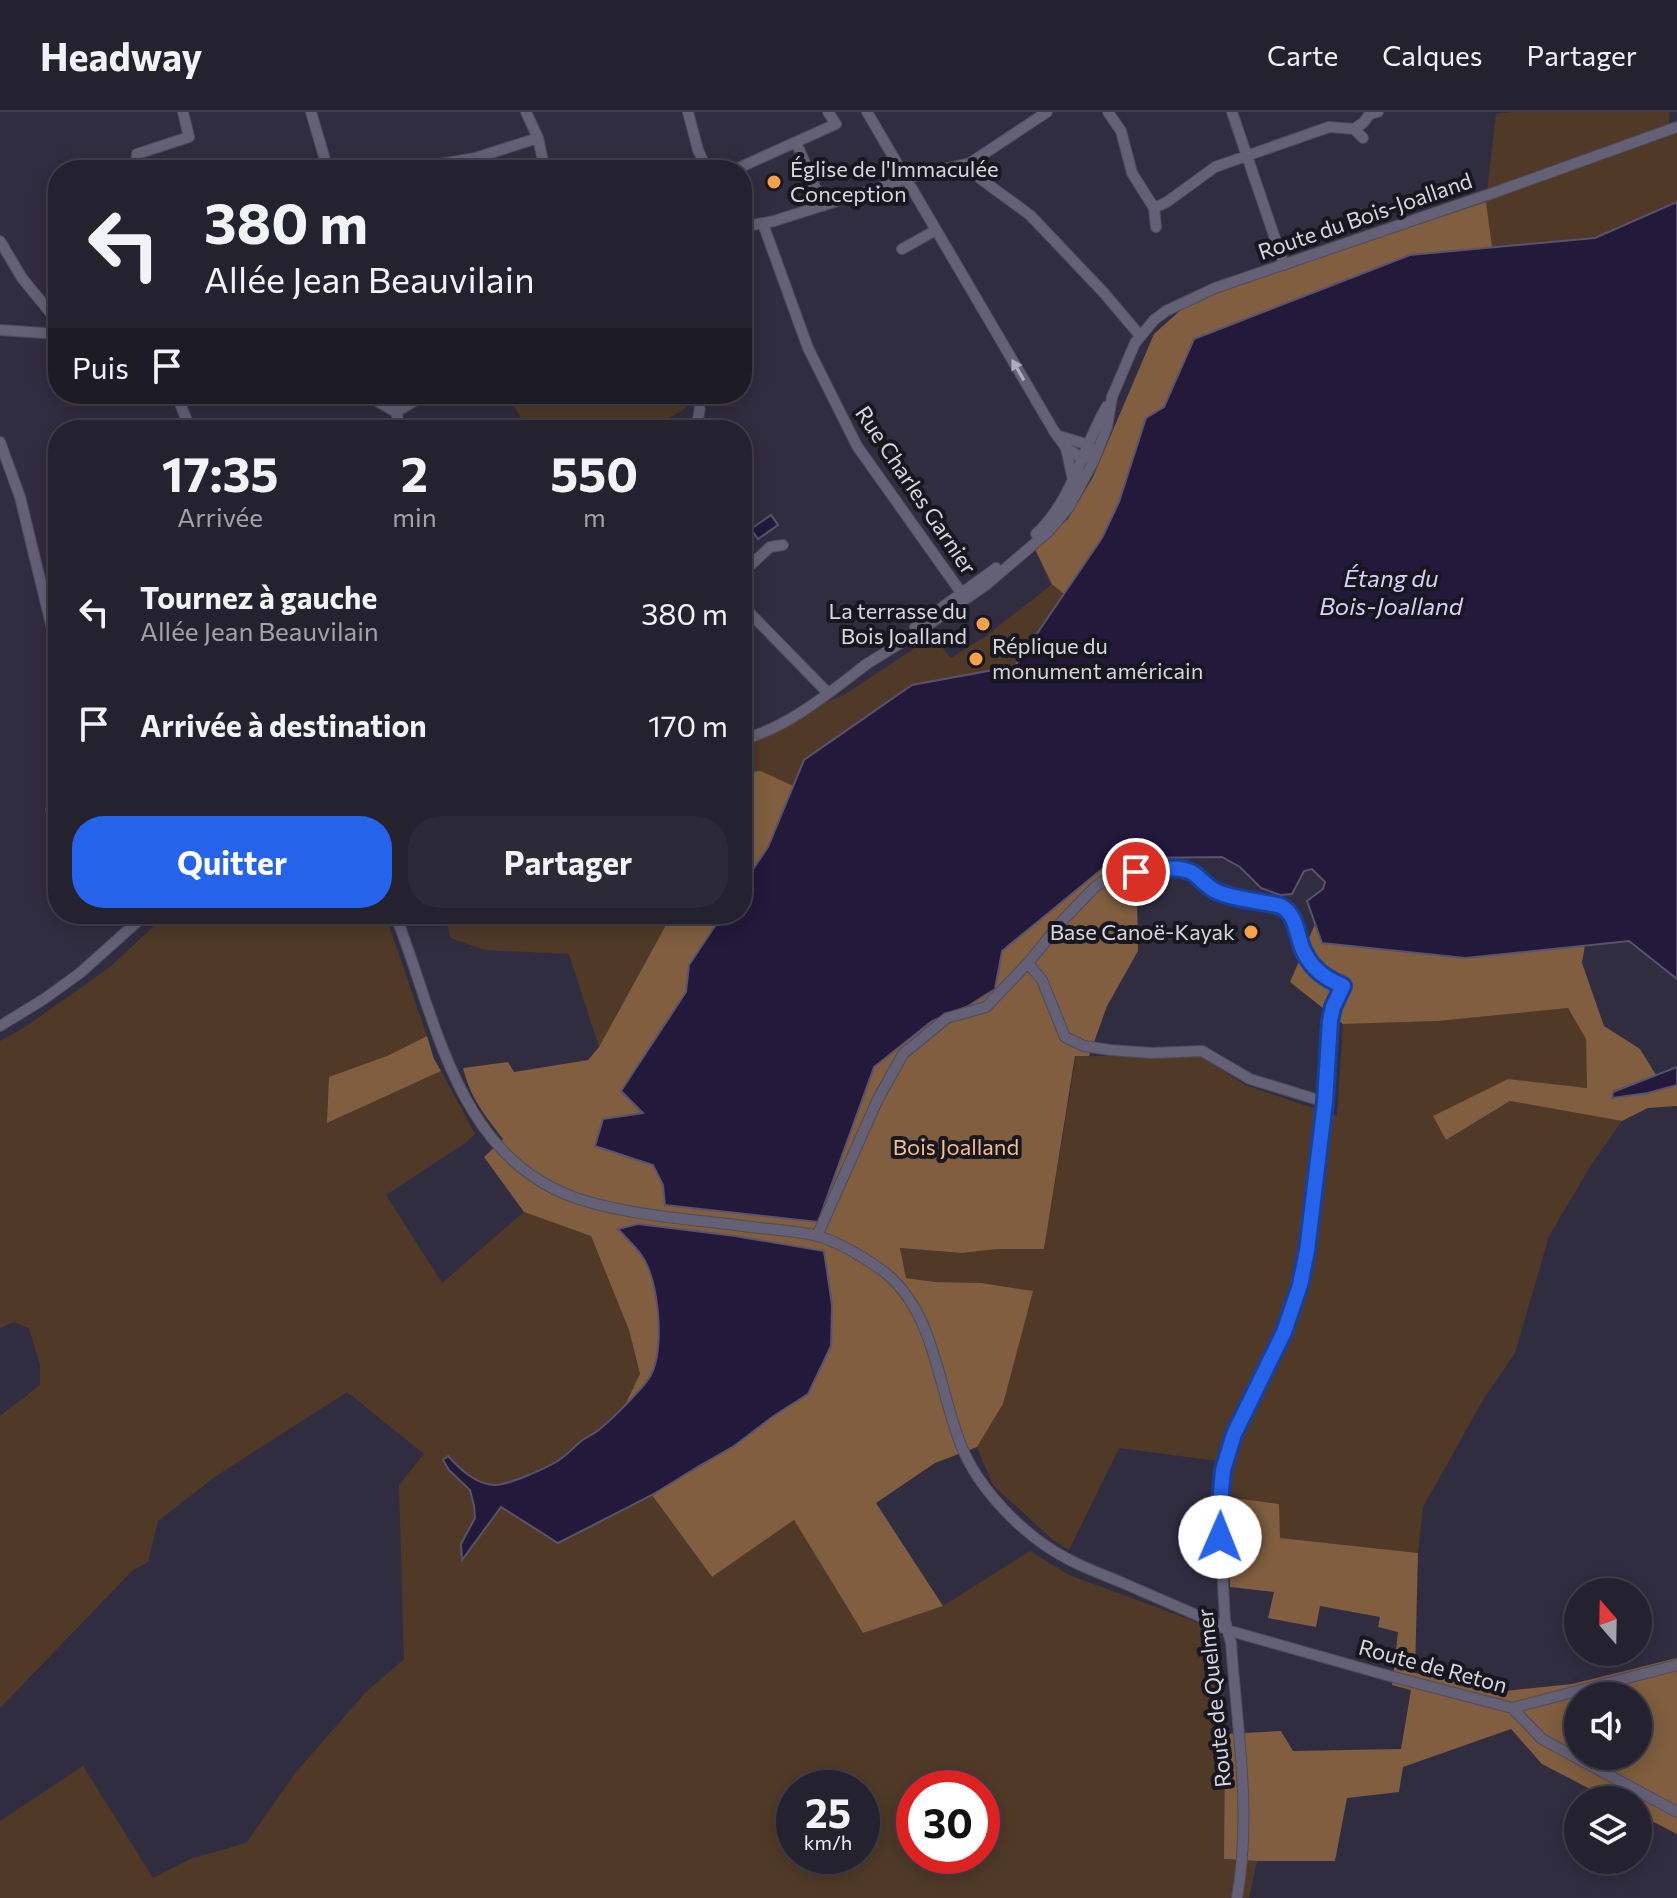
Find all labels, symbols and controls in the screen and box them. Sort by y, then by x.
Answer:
text: Headway [40,32,202,79]
text: Carte [1267,38,1338,72]
text: Calques [1382,38,1483,72]
text: Partager [1527,38,1637,72]
place label: Église de l'Immaculée Conception [790,155,999,207]
street label: Route du Bois-Joalland [1254,166,1475,265]
marker: Église de l'Immaculée Conception [765,173,783,191]
text: 380 m [204,187,368,256]
icon: left [72,192,176,296]
text: Allée Jean Beauvilain [204,256,535,300]
icon: arrive [145,344,189,388]
text: Puis [72,348,129,385]
one-way arrow [1011,359,1025,381]
street label: Rue Charles Garnier [850,400,983,579]
text: 17:35 [162,443,279,502]
text: 2 [401,443,428,502]
text: 550 [550,443,638,502]
text: Arrivée [177,501,263,532]
text: min [392,501,437,532]
text: m [583,501,606,532]
water label: Étang du Bois-Joalland [1319,563,1464,620]
text: Tournez à gauche [140,578,377,615]
icon: left [72,590,116,634]
text: 380 m [641,594,728,631]
place label: La terrasse du Bois Joalland [829,597,967,649]
text: Allée Jean Beauvilain [140,615,379,646]
marker: La terrasse du Bois Joalland [974,615,992,633]
place label: Réplique du monument américain [992,632,1203,684]
marker: Réplique du monument américain [967,650,985,668]
icon: arrive [72,702,116,746]
text: Arrivée à destination [140,706,427,743]
text: 170 m [648,706,728,743]
button: Quitter [72,816,392,908]
button: Partager [408,816,728,908]
pin [1102,838,1170,906]
icon: arrive [1114,850,1158,894]
place label: Base Canoë-Kayak [1050,918,1235,945]
marker: Base Canoë-Kayak [1242,923,1260,941]
park label: Bois Joalland [893,1133,1019,1160]
position arrow [1178,1495,1262,1579]
north arrow [1564,1578,1652,1666]
map controls [1564,1578,1652,1874]
street label: Route de Quelmer [1191,1607,1236,1789]
street label: Route de Reton [1356,1633,1510,1698]
button: sound [1564,1682,1652,1770]
speed limit sign: 30 [896,1770,1000,1874]
button: layers [1564,1786,1652,1874]
text: 25 [805,1787,851,1836]
text: km/h [804,1830,852,1854]

